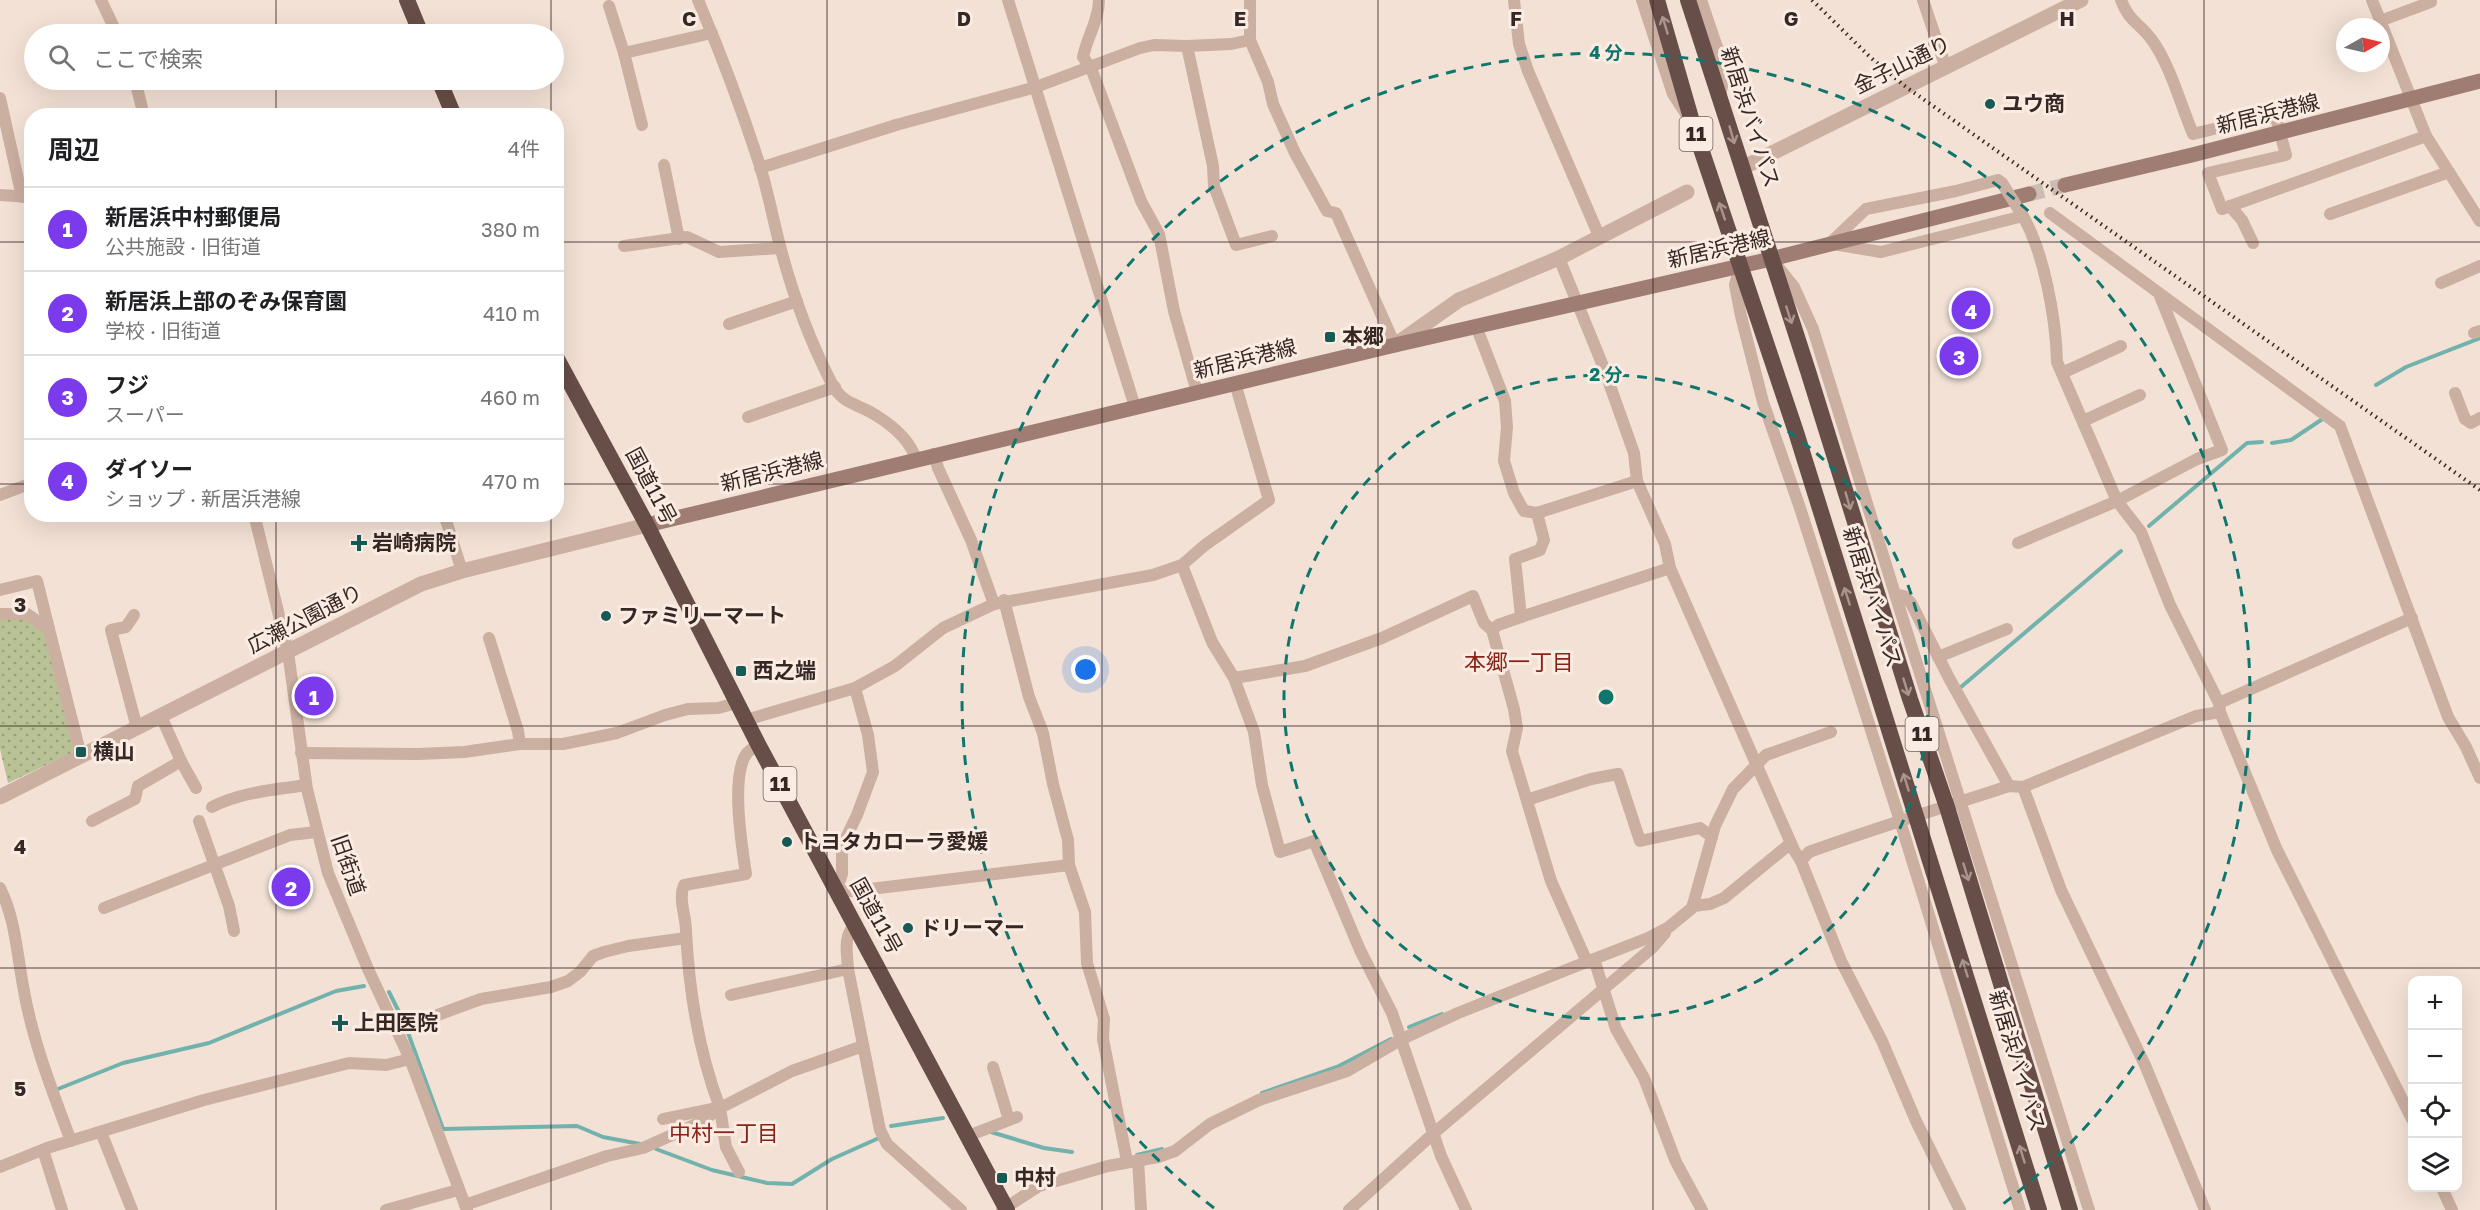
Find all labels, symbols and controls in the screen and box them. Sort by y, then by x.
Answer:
text: C [682,6,696,30]
text: D [957,6,971,30]
text: E [1234,6,1246,30]
text: F [1510,6,1522,30]
text: G [1784,6,1798,30]
text: H [2059,6,2075,30]
one-way arrow [1658,15,1669,34]
north arrow [2336,18,2390,72]
search box [24,24,564,90]
street label: 金子山通り [1849,29,1954,99]
icon: search [45,41,78,74]
text: 4 分 [1589,41,1623,63]
street label: 新居浜バイパス [1716,43,1786,190]
text: ここで検索 [93,45,203,72]
street label: 新居浜港線 [2214,88,2322,138]
place label: ユウ商 [2002,90,2065,116]
marker: ユウ商 [1983,97,1997,111]
road number: 11 [1680,117,1712,151]
one-way arrow [1727,126,1738,145]
text: 周辺 [48,134,100,165]
text: 4件 [508,136,540,160]
one-way arrow [1715,202,1726,221]
text: 新居浜中村郵便局 [105,203,281,230]
text: 1 [62,217,73,241]
text: 380 m [481,217,540,241]
street label: 新居浜港線 [1665,224,1773,273]
text: 公共施設 · 旧街道 [105,234,261,258]
text: 新居浜上部のぞみ保育園 [105,287,347,314]
pin: 4 [1952,288,1990,332]
text: 2 [61,301,74,325]
text: 410 m [483,301,540,325]
one-way arrow [1785,305,1796,324]
text: 学校 · 旧街道 [105,318,221,342]
place label: 本郷 [1342,323,1384,349]
marker: 本郷 [1323,330,1337,344]
street label: 新居浜港線 [1191,333,1299,383]
pin: 3 [1940,334,1978,378]
text: 2 分 [1589,363,1623,385]
text: フジ [105,371,149,398]
text: 3 [61,385,74,409]
text: 460 m [481,385,540,409]
text: スーパー [105,402,185,426]
street label: 国道11号 [621,443,683,528]
street label: 新居浜港線 [718,446,826,496]
text: ダイソー [105,455,193,482]
text: 4 [61,469,74,493]
text: 470 m [482,469,540,493]
text: ショップ · 新居浜港線 [105,486,301,510]
one-way arrow [1843,491,1854,510]
street label: 新居浜バイパス [1838,523,1908,670]
place label: 岩崎病院 [372,529,456,555]
marker: 岩崎病院 [350,534,368,552]
street label: 広瀬公園通り [243,578,367,658]
one-way arrow [1841,587,1852,606]
text: 3 [14,592,26,616]
place label: ファミリーマート [618,602,786,628]
marker: ファミリーマート [599,609,613,623]
district label: 本郷一丁目 [1464,648,1574,675]
your location [1071,655,1100,684]
place label: 西之端 [753,657,816,683]
marker: 西之端 [734,664,748,678]
pin: 1 [294,674,334,718]
one-way arrow [1901,677,1912,696]
centre of rings [1596,687,1616,707]
road number: 11 [1906,717,1938,751]
place label: 横山 [93,738,135,764]
marker: 横山 [74,745,88,759]
road number: 11 [764,767,796,801]
one-way arrow [1900,773,1911,792]
place label: トヨタカローラ愛媛 [799,828,988,854]
street label: 旧街道 [326,831,371,899]
text: 4 [14,834,26,858]
marker: トヨタカローラ愛媛 [780,835,794,849]
one-way arrow [1961,862,1972,881]
pin: 2 [272,864,310,910]
street label: 国道11号 [845,873,908,958]
place label: ドリーマー [920,914,1025,940]
marker: ドリーマー [901,921,915,935]
one-way arrow [1958,959,1969,978]
map controls [2408,976,2462,1192]
button: + [2408,976,2462,1030]
street label: 新居浜バイパス [1984,987,2052,1135]
place label: 上田医院 [354,1009,438,1035]
marker: 上田医院 [331,1014,349,1032]
button: − [2408,1030,2462,1084]
text: 5 [14,1076,26,1100]
button: locate [2408,1084,2462,1138]
district label: 中村一丁目 [669,1119,779,1146]
button: layers [2408,1138,2462,1192]
one-way arrow [2016,1145,2027,1164]
place label: 中村 [1014,1164,1056,1190]
marker: 中村 [995,1171,1009,1185]

